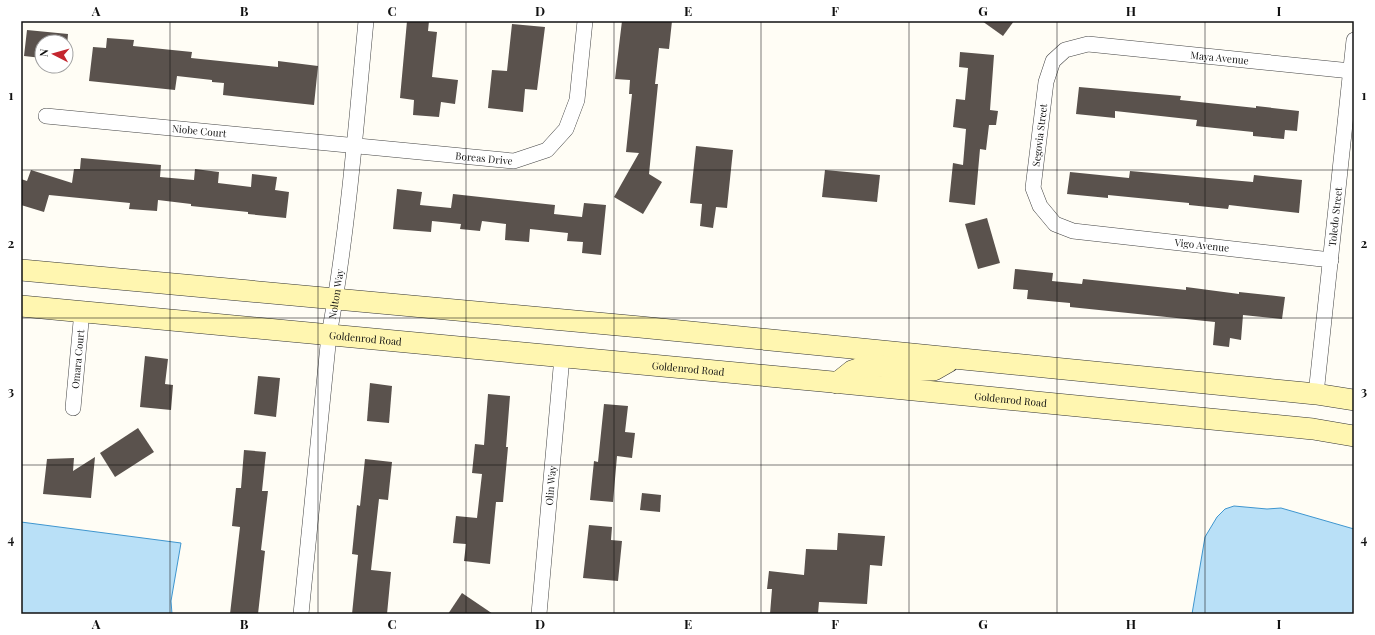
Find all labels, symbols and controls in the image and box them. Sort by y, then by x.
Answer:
text: A [91,2,101,19]
text: B [240,2,249,19]
text: C [387,2,397,19]
text: D [535,2,545,19]
text: E [684,2,692,19]
text: F [831,2,839,19]
text: G [978,2,988,19]
text: H [1126,2,1136,19]
text: I [1277,2,1282,19]
north arrow [34,34,74,74]
text: N [36,48,51,58]
street label: Maya Avenue [1190,48,1250,67]
text: 1 [9,86,14,103]
text: 1 [1362,86,1367,103]
street label: Segovia Street [1029,102,1050,167]
street label: Niobe Court [171,121,228,140]
street label: Boreas Drive [455,148,513,168]
street label: Toledo Street [1325,186,1345,247]
text: 2 [8,234,15,251]
text: 2 [1361,234,1368,251]
street label: Vigo Avenue [1173,235,1230,255]
street label: Nolton Way [325,268,347,320]
street label: Goldenrod Road [329,328,403,349]
street label: Omara Court [68,329,87,389]
street label: Goldenrod Road [651,358,725,379]
text: 3 [8,382,14,399]
text: 3 [1361,382,1367,399]
street label: Goldenrod Road [974,389,1048,410]
street label: Olin Way [542,465,559,506]
text: 4 [8,530,15,547]
text: 4 [1361,530,1368,547]
text: A [91,615,101,632]
text: B [240,615,249,632]
text: C [387,615,397,632]
text: D [535,615,545,632]
text: E [684,615,692,632]
text: F [831,615,839,632]
text: G [978,615,988,632]
text: H [1126,615,1136,632]
text: I [1277,615,1282,632]

